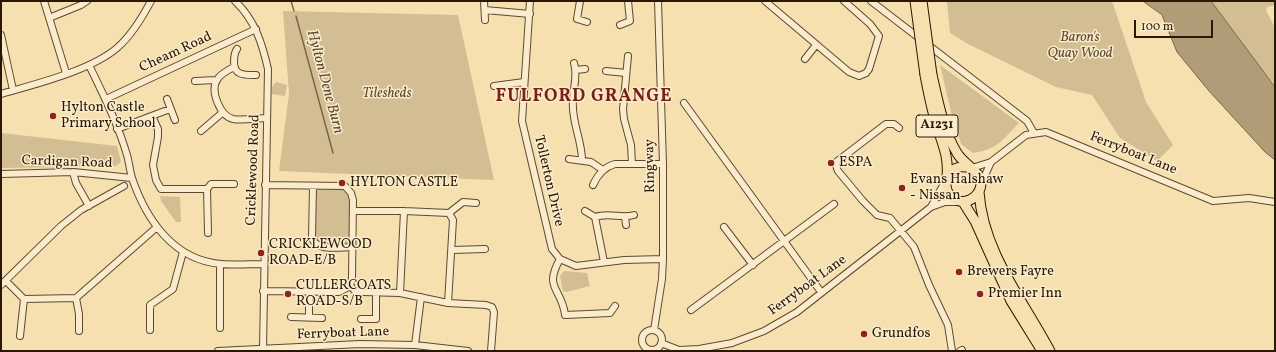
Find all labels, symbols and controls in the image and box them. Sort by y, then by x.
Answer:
scale bar [1136,12,1215,38]
text: 100 m [1141,19,1173,35]
water label: Hylton Dene Burn [302,28,346,136]
street label: Cheam Road [137,29,215,77]
park label: Baron's Quay Wood [1047,30,1113,62]
park label: Tilesheds [362,86,412,102]
district label: FULFORD GRANGE [496,87,672,109]
place label: Hylton Castle Primary School [61,100,156,132]
marker: Hylton Castle Primary School [48,111,58,121]
street label: Cricklewood Road [244,114,264,226]
road number: A1231 [916,115,958,137]
street label: Ferryboat Lane [1087,129,1179,179]
street label: Tollerton Drive [529,134,567,228]
street label: Ringway [642,139,660,193]
street label: Cardigan Road [21,153,113,173]
place label: ESPA [839,155,872,171]
marker: ESPA [826,158,836,168]
place label: Evans Halshaw - Nissan [910,172,1003,204]
place label: HYLTON CASTLE [350,175,458,191]
marker: HYLTON CASTLE [337,178,347,188]
marker: Evans Halshaw - Nissan [897,183,907,193]
place label: CRICKLEWOOD ROAD-E/B [269,237,372,270]
marker: CRICKLEWOOD ROAD-E/B [256,248,266,258]
street label: Ferryboat Lane [766,252,850,320]
place label: Brewers Fayre [967,264,1054,280]
marker: Brewers Fayre [954,267,964,277]
place label: CULLERCOATS ROAD-S/B [296,278,391,310]
place label: Premier Inn [988,286,1062,302]
marker: CULLERCOATS ROAD-S/B [283,289,293,299]
marker: Premier Inn [975,289,985,299]
street label: Ferryboat Lane [296,324,390,344]
place label: Grundfos [872,326,930,342]
marker: Grundfos [859,329,869,339]

